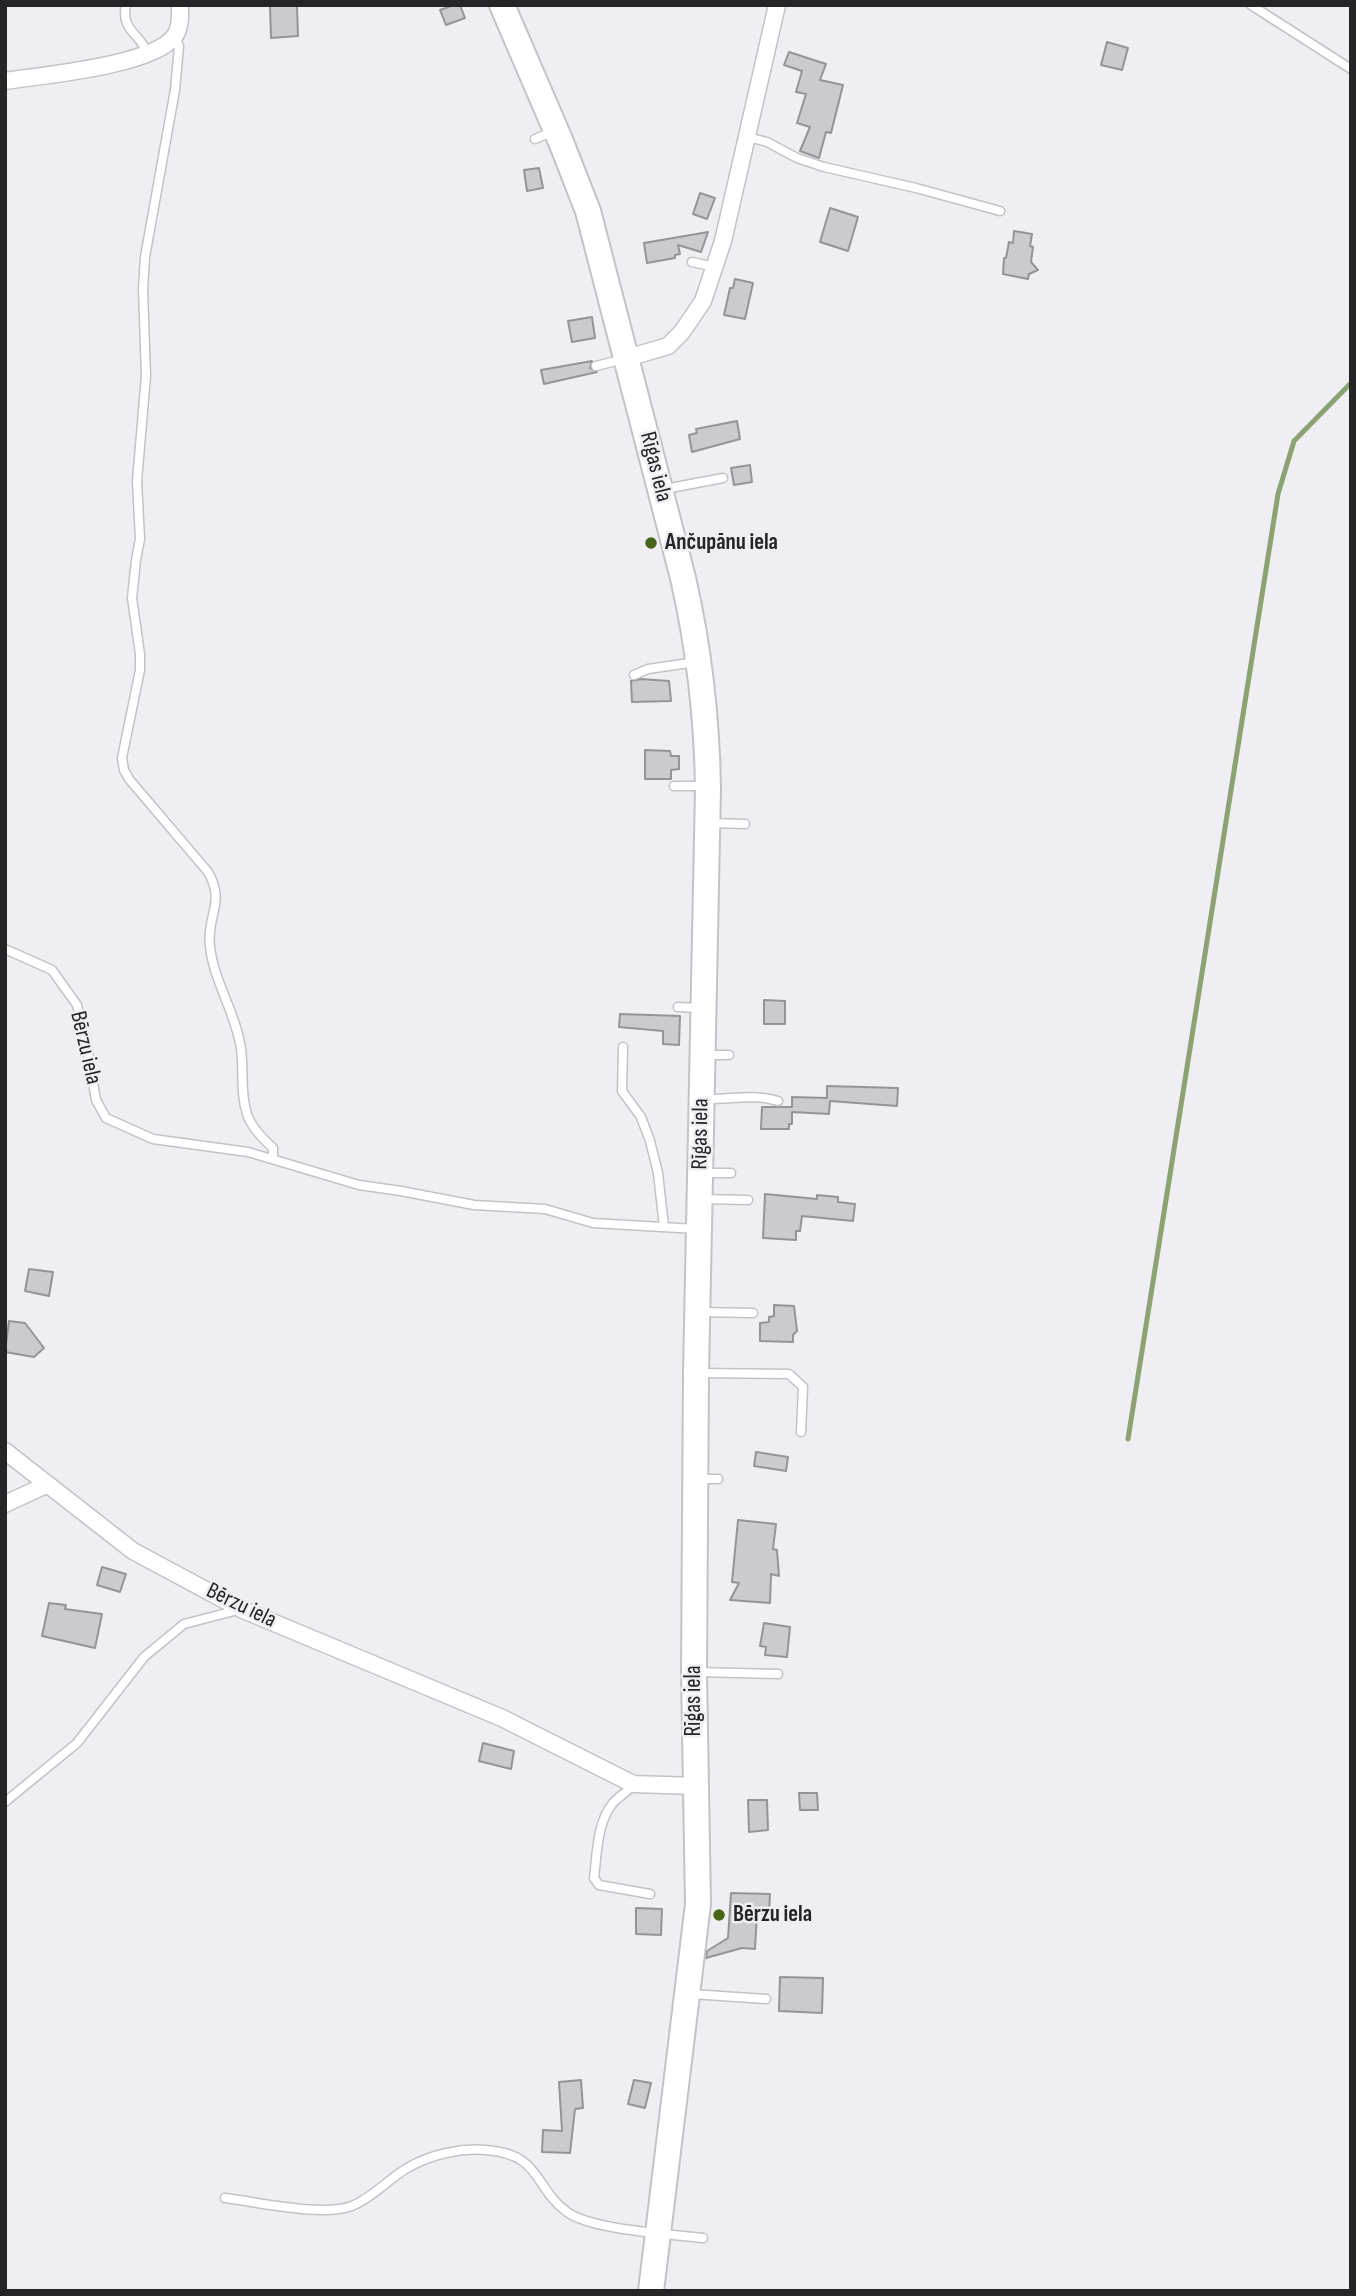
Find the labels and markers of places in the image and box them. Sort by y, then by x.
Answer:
place label: Ančupānu iela [665,529,778,557]
marker: Ančupānu iela [643,535,659,551]
place label: Bērzu iela [733,1901,812,1929]
marker: Bērzu iela [711,1907,727,1923]

